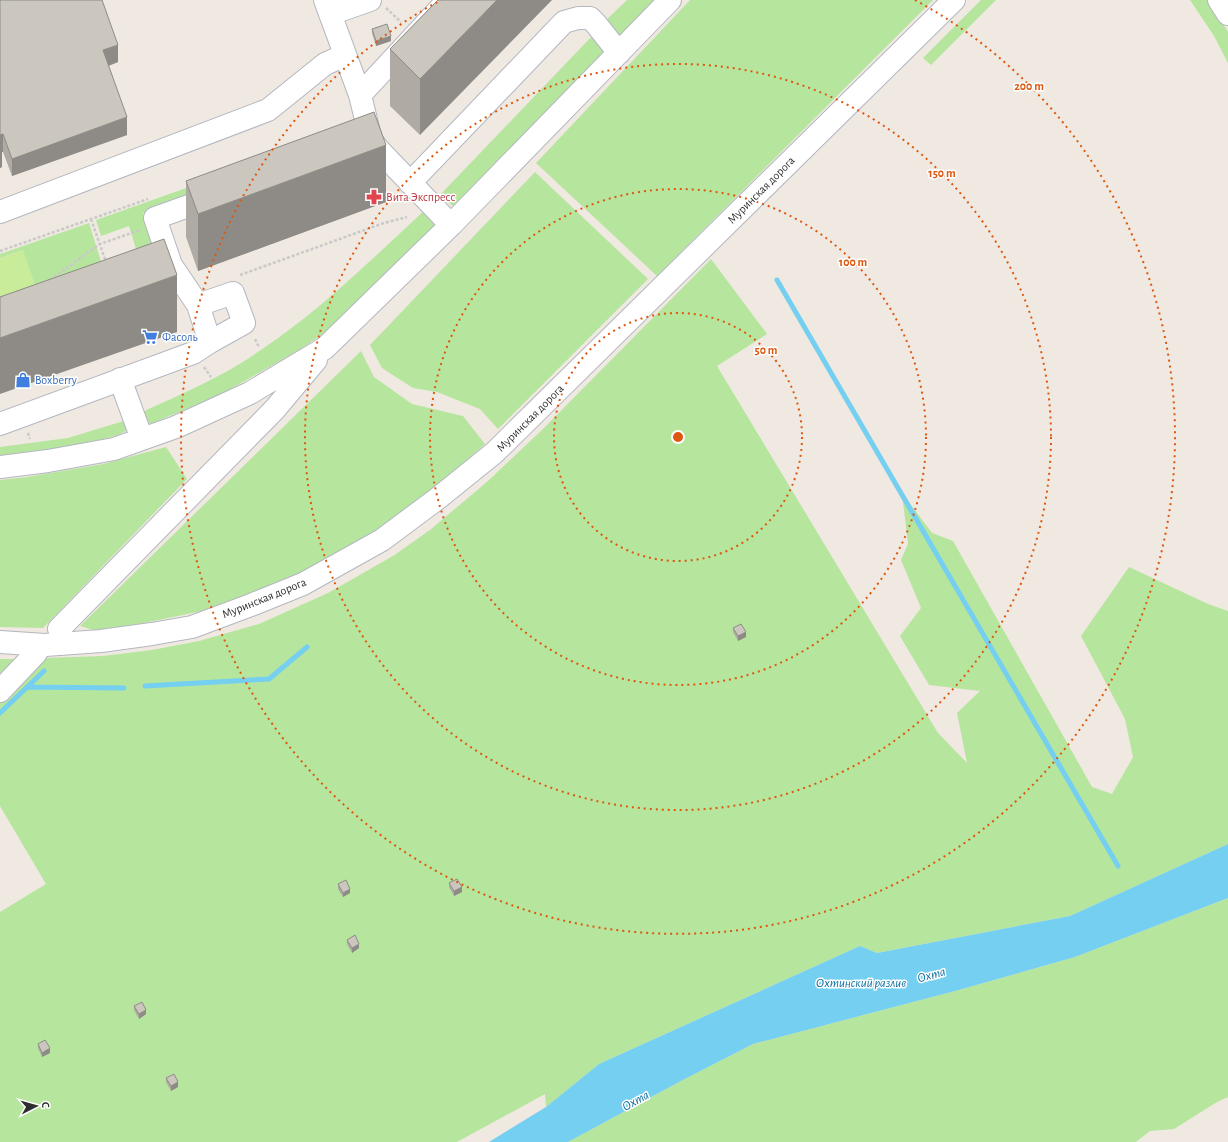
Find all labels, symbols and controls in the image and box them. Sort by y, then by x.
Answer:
text: 200 m [1014,80,1044,92]
street label: Муринская дорога [725,154,798,227]
text: 150 m [928,167,956,179]
pharmacy icon: Вита Экспресс [365,188,383,206]
place label: Вита Экспресс [386,191,455,203]
text: 100 m [839,256,867,268]
supermarket icon: Фасоль [141,328,159,346]
place label: Фасоль [162,331,198,343]
text: 50 m [755,344,778,356]
shop icon: Boxberry [14,371,32,389]
place label: Boxberry [35,374,77,387]
street label: Муринская дорога [494,382,567,455]
centre of rings [671,430,685,444]
street label: Муринская дорога [220,575,309,621]
water label: Охта [916,965,947,985]
water label: Охтинский разлив [816,977,906,990]
north arrow [16,1086,56,1126]
water label: Охта [620,1088,652,1114]
text: С [40,1101,51,1109]

